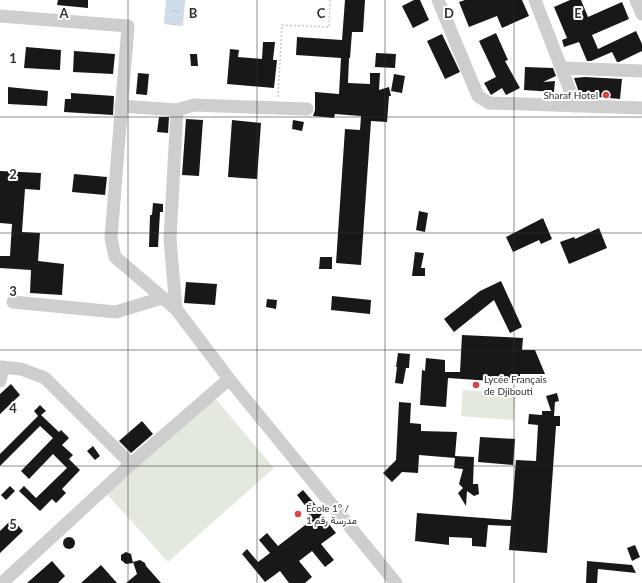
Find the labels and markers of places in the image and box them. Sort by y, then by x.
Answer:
place label: Sharaf Hotel [544,89,598,101]
marker: Sharaf Hotel [601,90,611,100]
place label: Lycée Français de Djibouti [484,373,547,397]
marker: Lycée Français de Djibouti [471,380,481,390]
place label: École 1° / مدرسة رقم 1 [306,502,357,527]
marker: École 1° / مدرسة رقم 1 [293,509,303,519]

